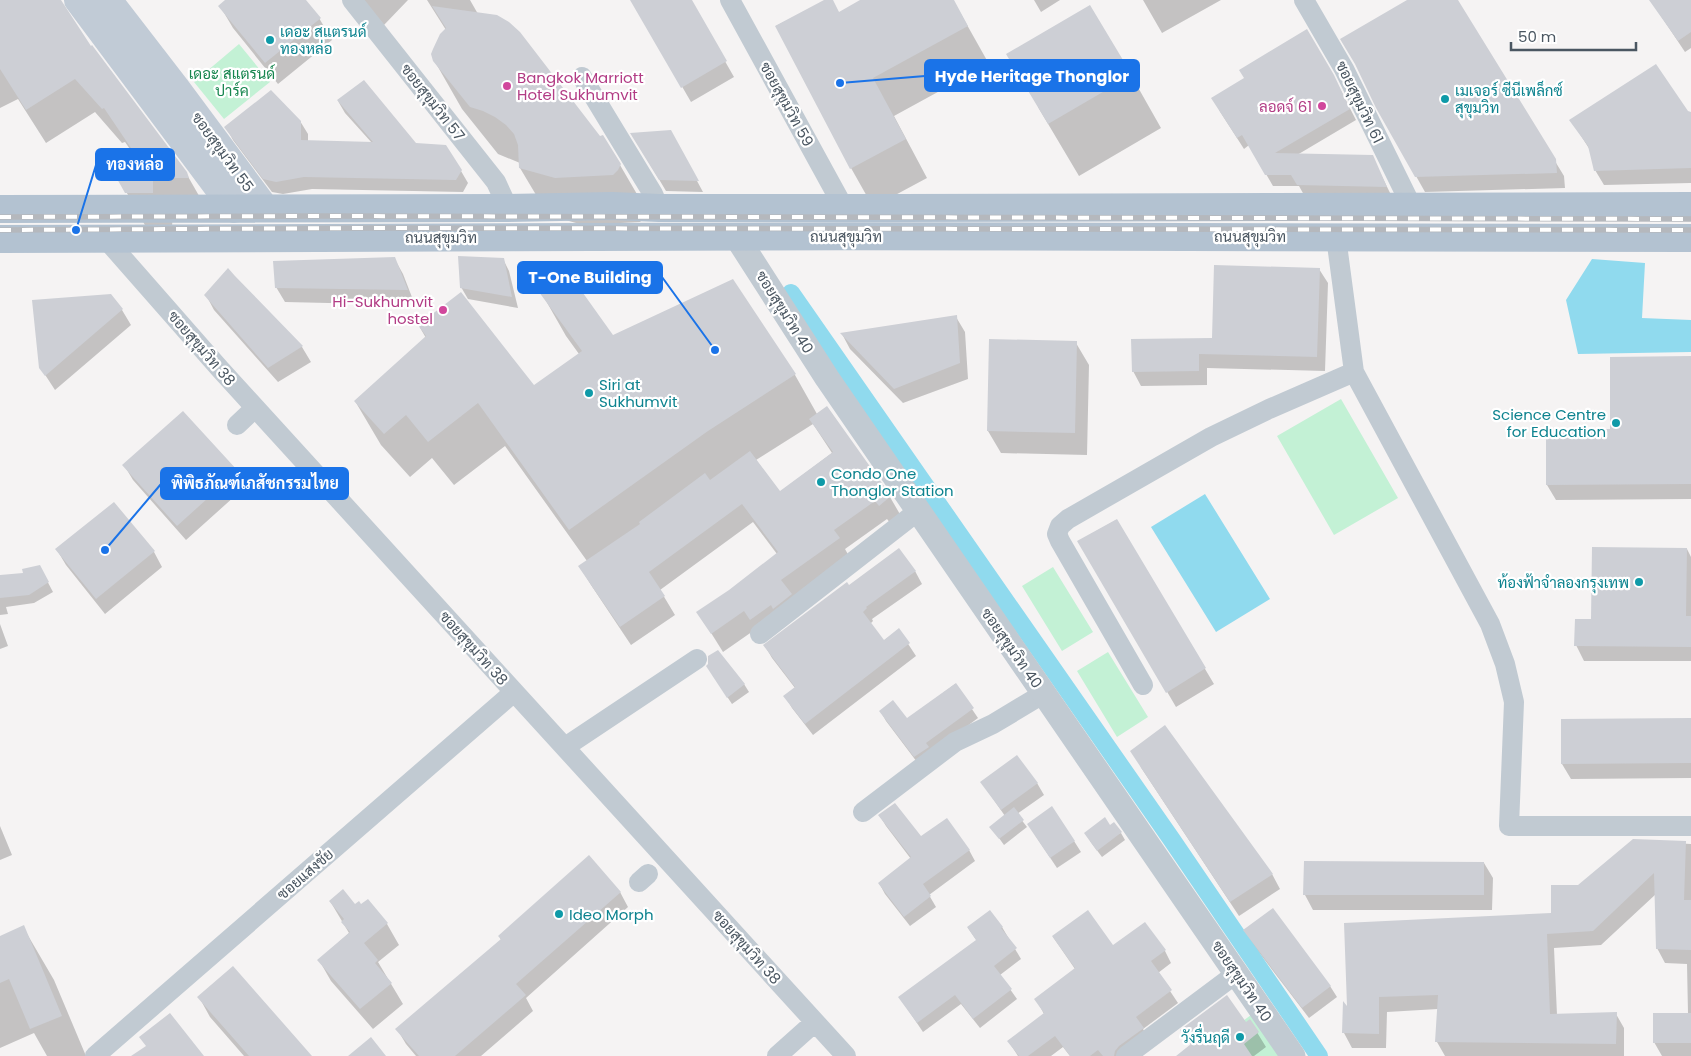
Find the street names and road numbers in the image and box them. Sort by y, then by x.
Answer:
street label: ซอยสุขุมวิท 61 [1330,57,1389,147]
street label: ซอยสุขุมวิท 59 [754,58,819,151]
street label: ซอยสุขุมวิท 57 [395,59,470,146]
street label: ซอยสุขุมวิท 55 [186,108,259,197]
street label: ถนนสุขุมวิท [810,226,882,248]
street label: ถนนสุขุมวิท [1214,226,1286,248]
street label: ถนนสุขุมวิท [405,227,477,249]
street label: ซอยสุขุมวิท 40 [750,267,819,358]
street label: ซอยสุขุมวิท 38 [163,306,241,391]
street label: ซอยสุขุมวิท 40 [976,604,1048,693]
street label: ซอยสุขุมวิท 38 [434,606,513,690]
street label: ซอยแสงชัย [272,844,338,904]
street label: ซอยสุขุมวิท 38 [707,905,786,989]
street label: ซอยสุขุมวิท 40 [1206,936,1277,1026]

